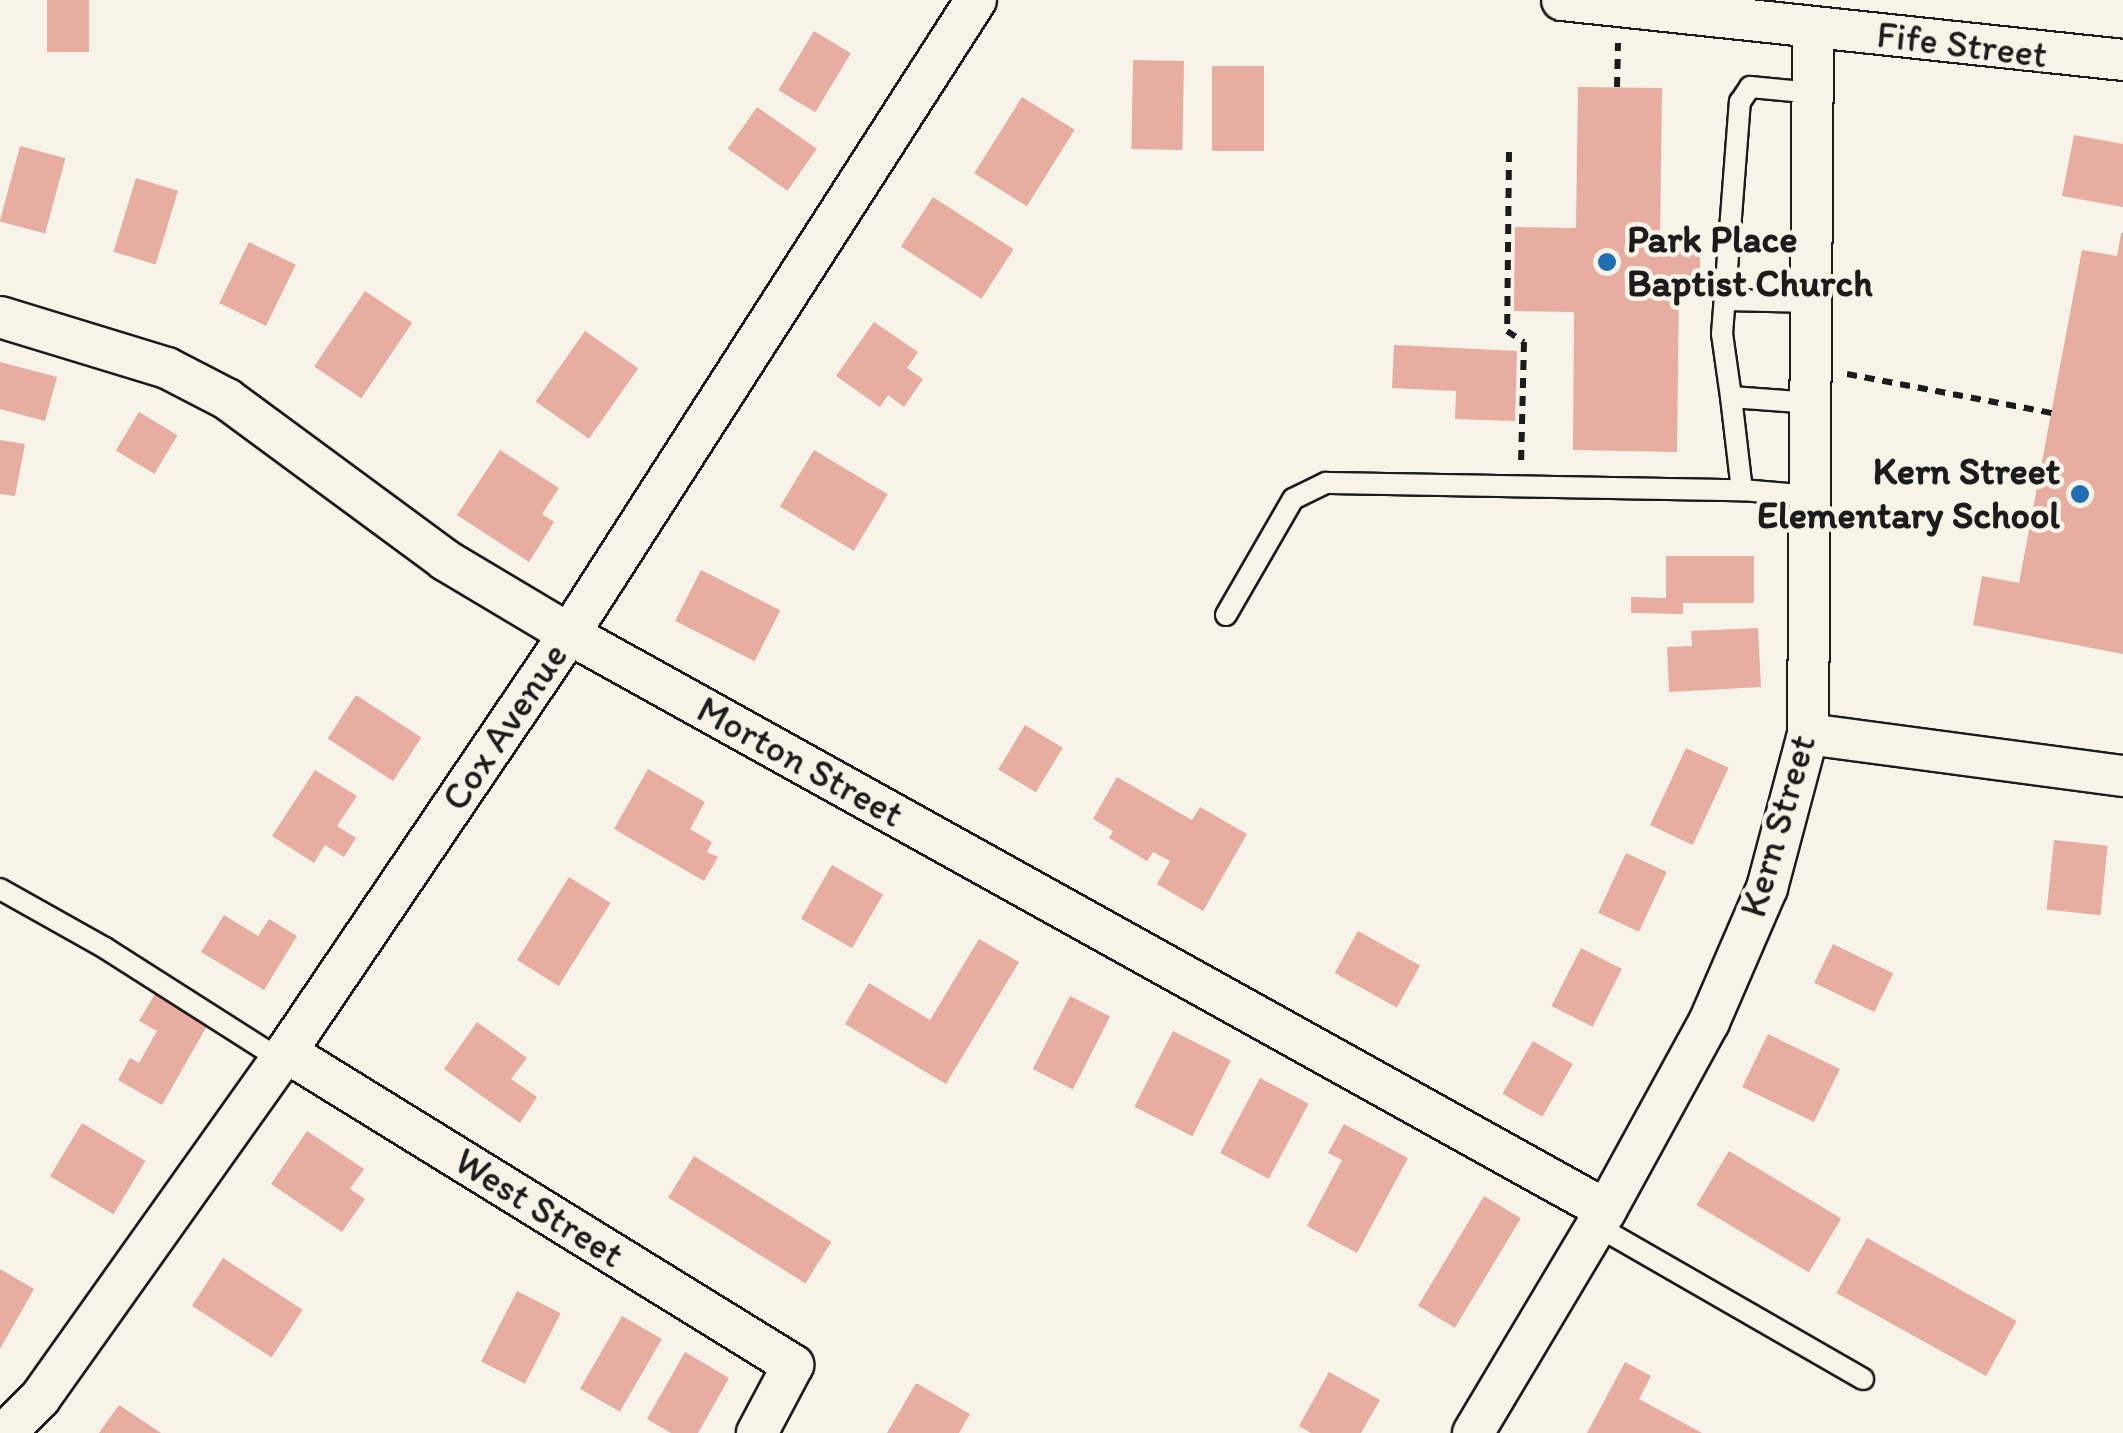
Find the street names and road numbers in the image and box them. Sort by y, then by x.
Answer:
street label: Fife Street [1875,12,2049,78]
street label: Cox Avenue [433,635,577,819]
street label: Morton Street [689,687,911,837]
street label: Kern Street [1730,730,1826,922]
street label: West Street [447,1138,631,1278]

